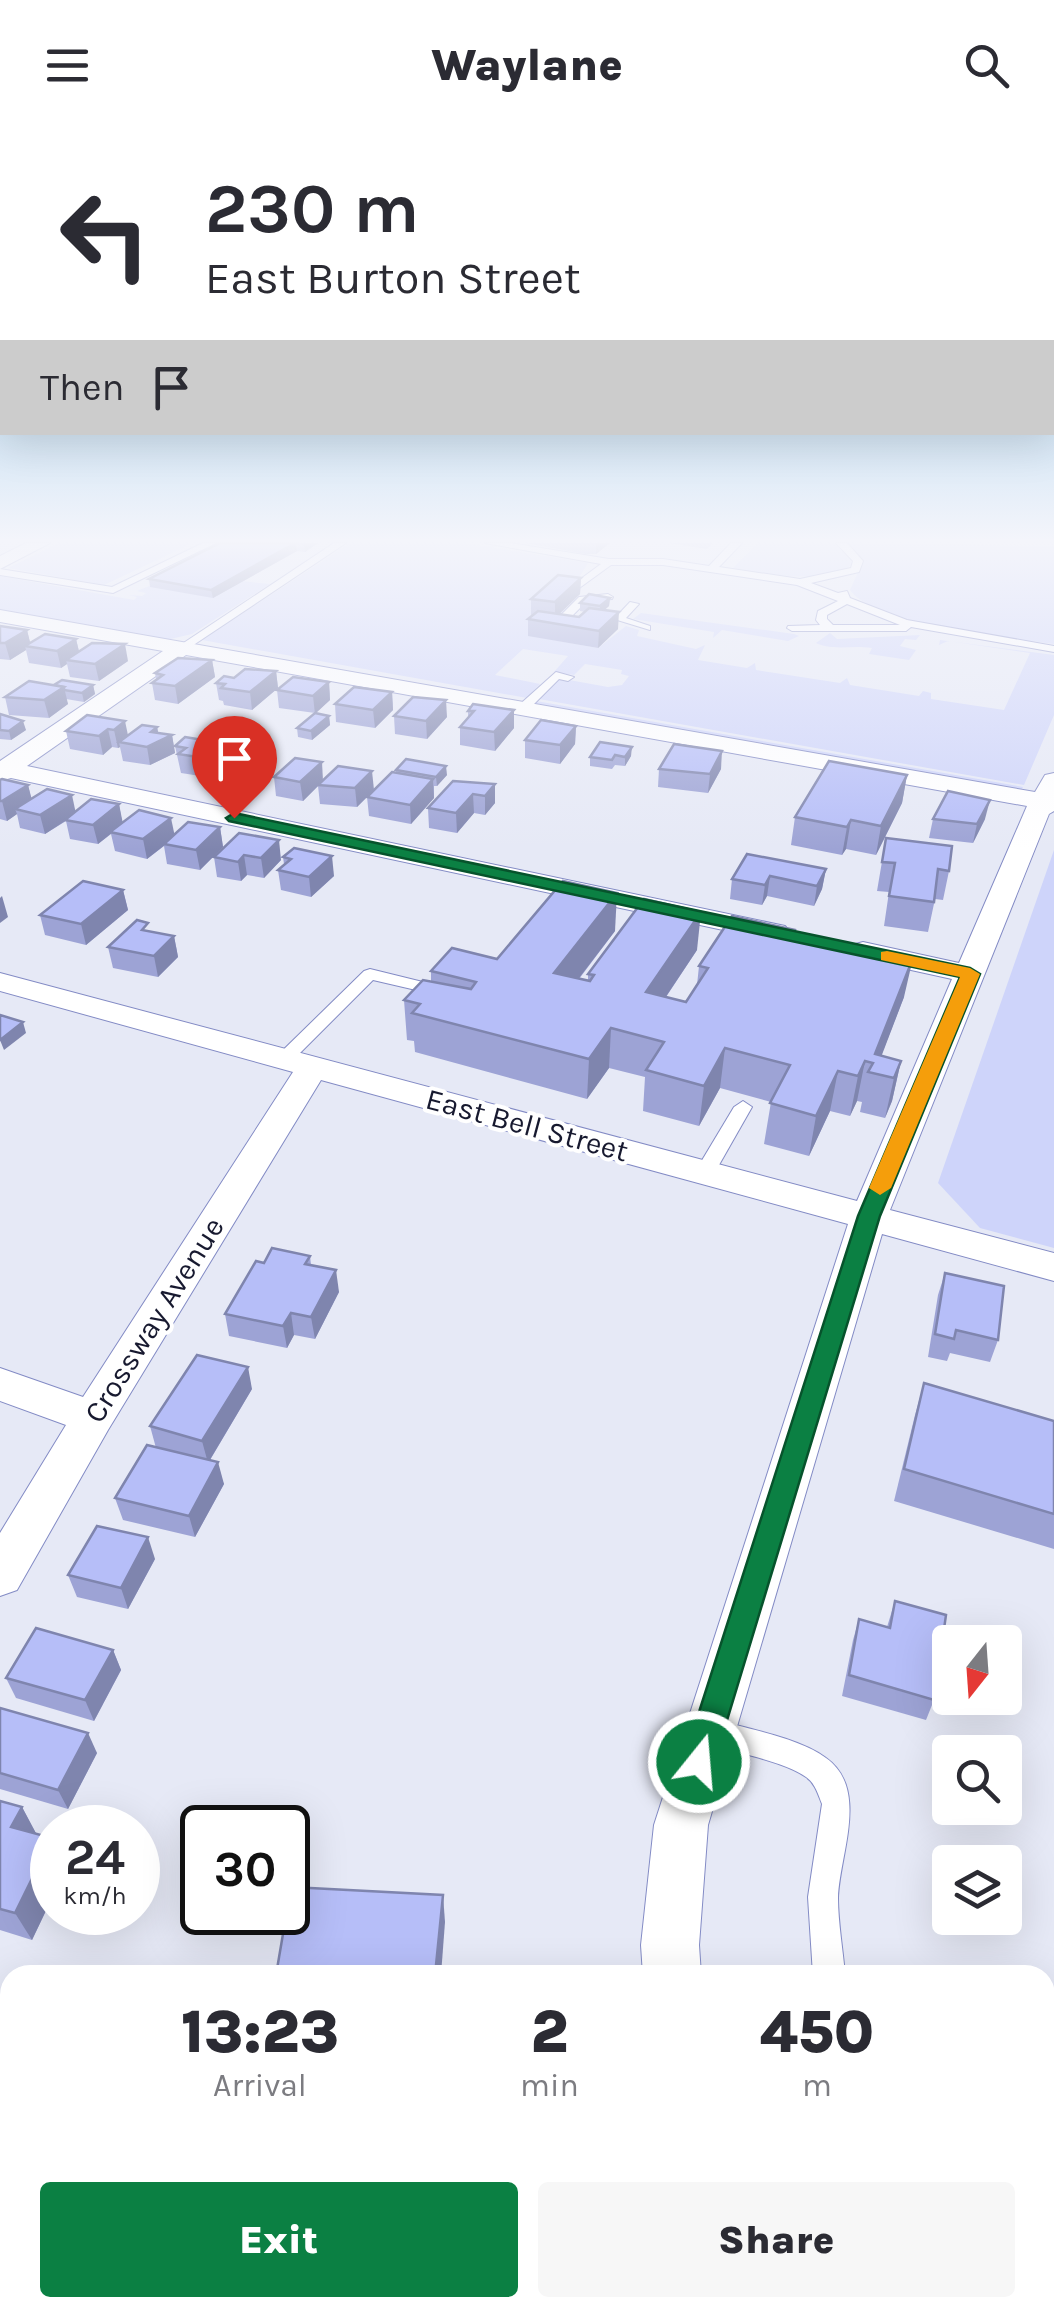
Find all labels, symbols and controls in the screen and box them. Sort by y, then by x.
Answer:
icon: menu [40,38,95,93]
icon: search [959,38,1014,93]
text: Waylane [431,39,623,91]
text: 230 m [205,168,419,250]
icon: left [40,170,170,300]
text: East Burton Street [205,252,581,304]
icon: arrive [144,360,199,415]
text: Then [40,365,124,410]
pin [192,716,277,819]
icon: arrive [207,731,262,786]
street label: East Bell Street [422,1081,632,1169]
street label: Crossway Avenue [76,1211,232,1429]
north arrow [932,1625,1022,1715]
map controls [932,1625,1022,1935]
position arrow [647,1710,751,1814]
button: search [932,1735,1022,1825]
speed limit sign: 30 [180,1805,310,1935]
text: 24 [65,1828,125,1887]
button: layers [932,1845,1022,1935]
text: km/h [63,1881,127,1910]
text: 13:23 [181,1997,339,2067]
text: 2 [530,1997,568,2067]
text: 450 [760,1997,874,2067]
text: Arrival [213,2067,307,2104]
text: min [520,2067,579,2104]
text: m [802,2067,832,2104]
button: Exit [40,2182,518,2297]
button: Share [538,2182,1015,2297]

